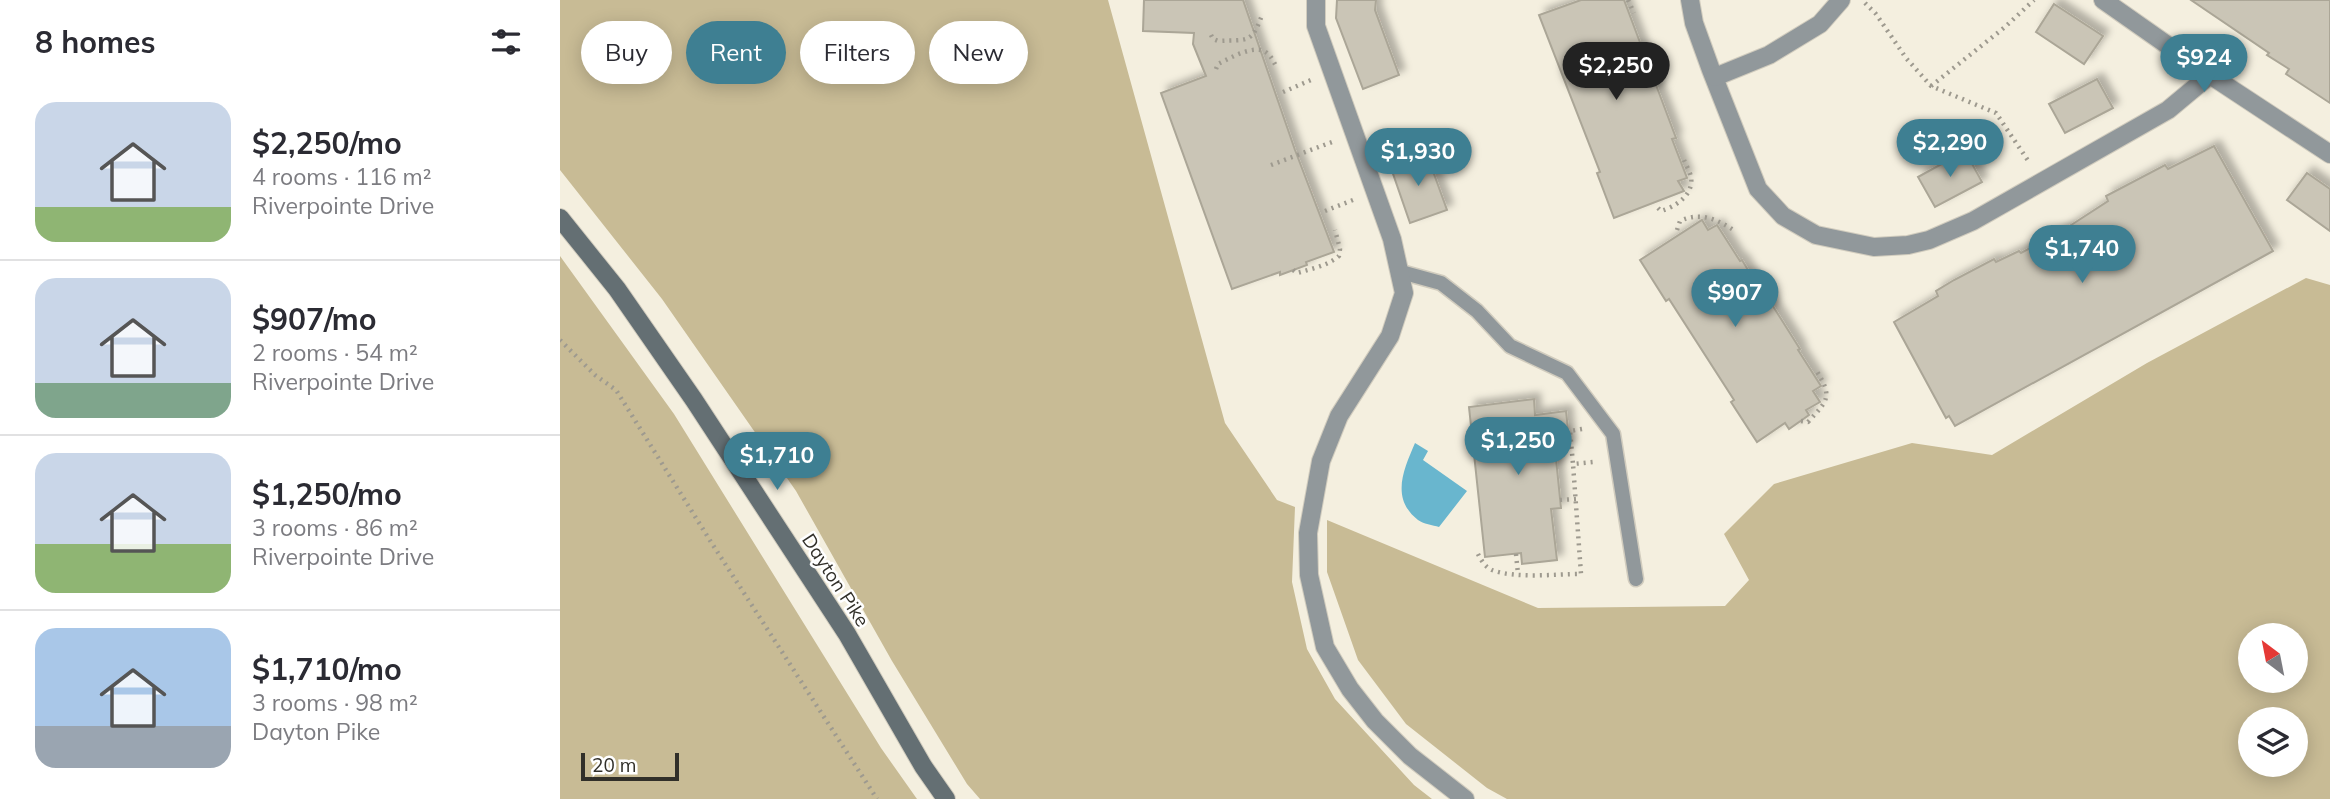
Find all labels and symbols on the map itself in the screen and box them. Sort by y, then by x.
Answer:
pin: $924 [2163,34,2245,94]
pin: $2,250 [1559,42,1673,102]
pin: $2,290 [1893,120,2007,179]
pin: $1,930 [1361,128,1475,188]
pin: $1,740 [2025,226,2139,285]
pin: $907 [1694,270,1776,329]
pin: $1,250 [1461,418,1575,477]
pin: $1,710 [720,433,834,492]
street label: Dayton Pike [797,529,875,631]
north arrow [2238,623,2308,693]
scale bar [581,750,679,782]

